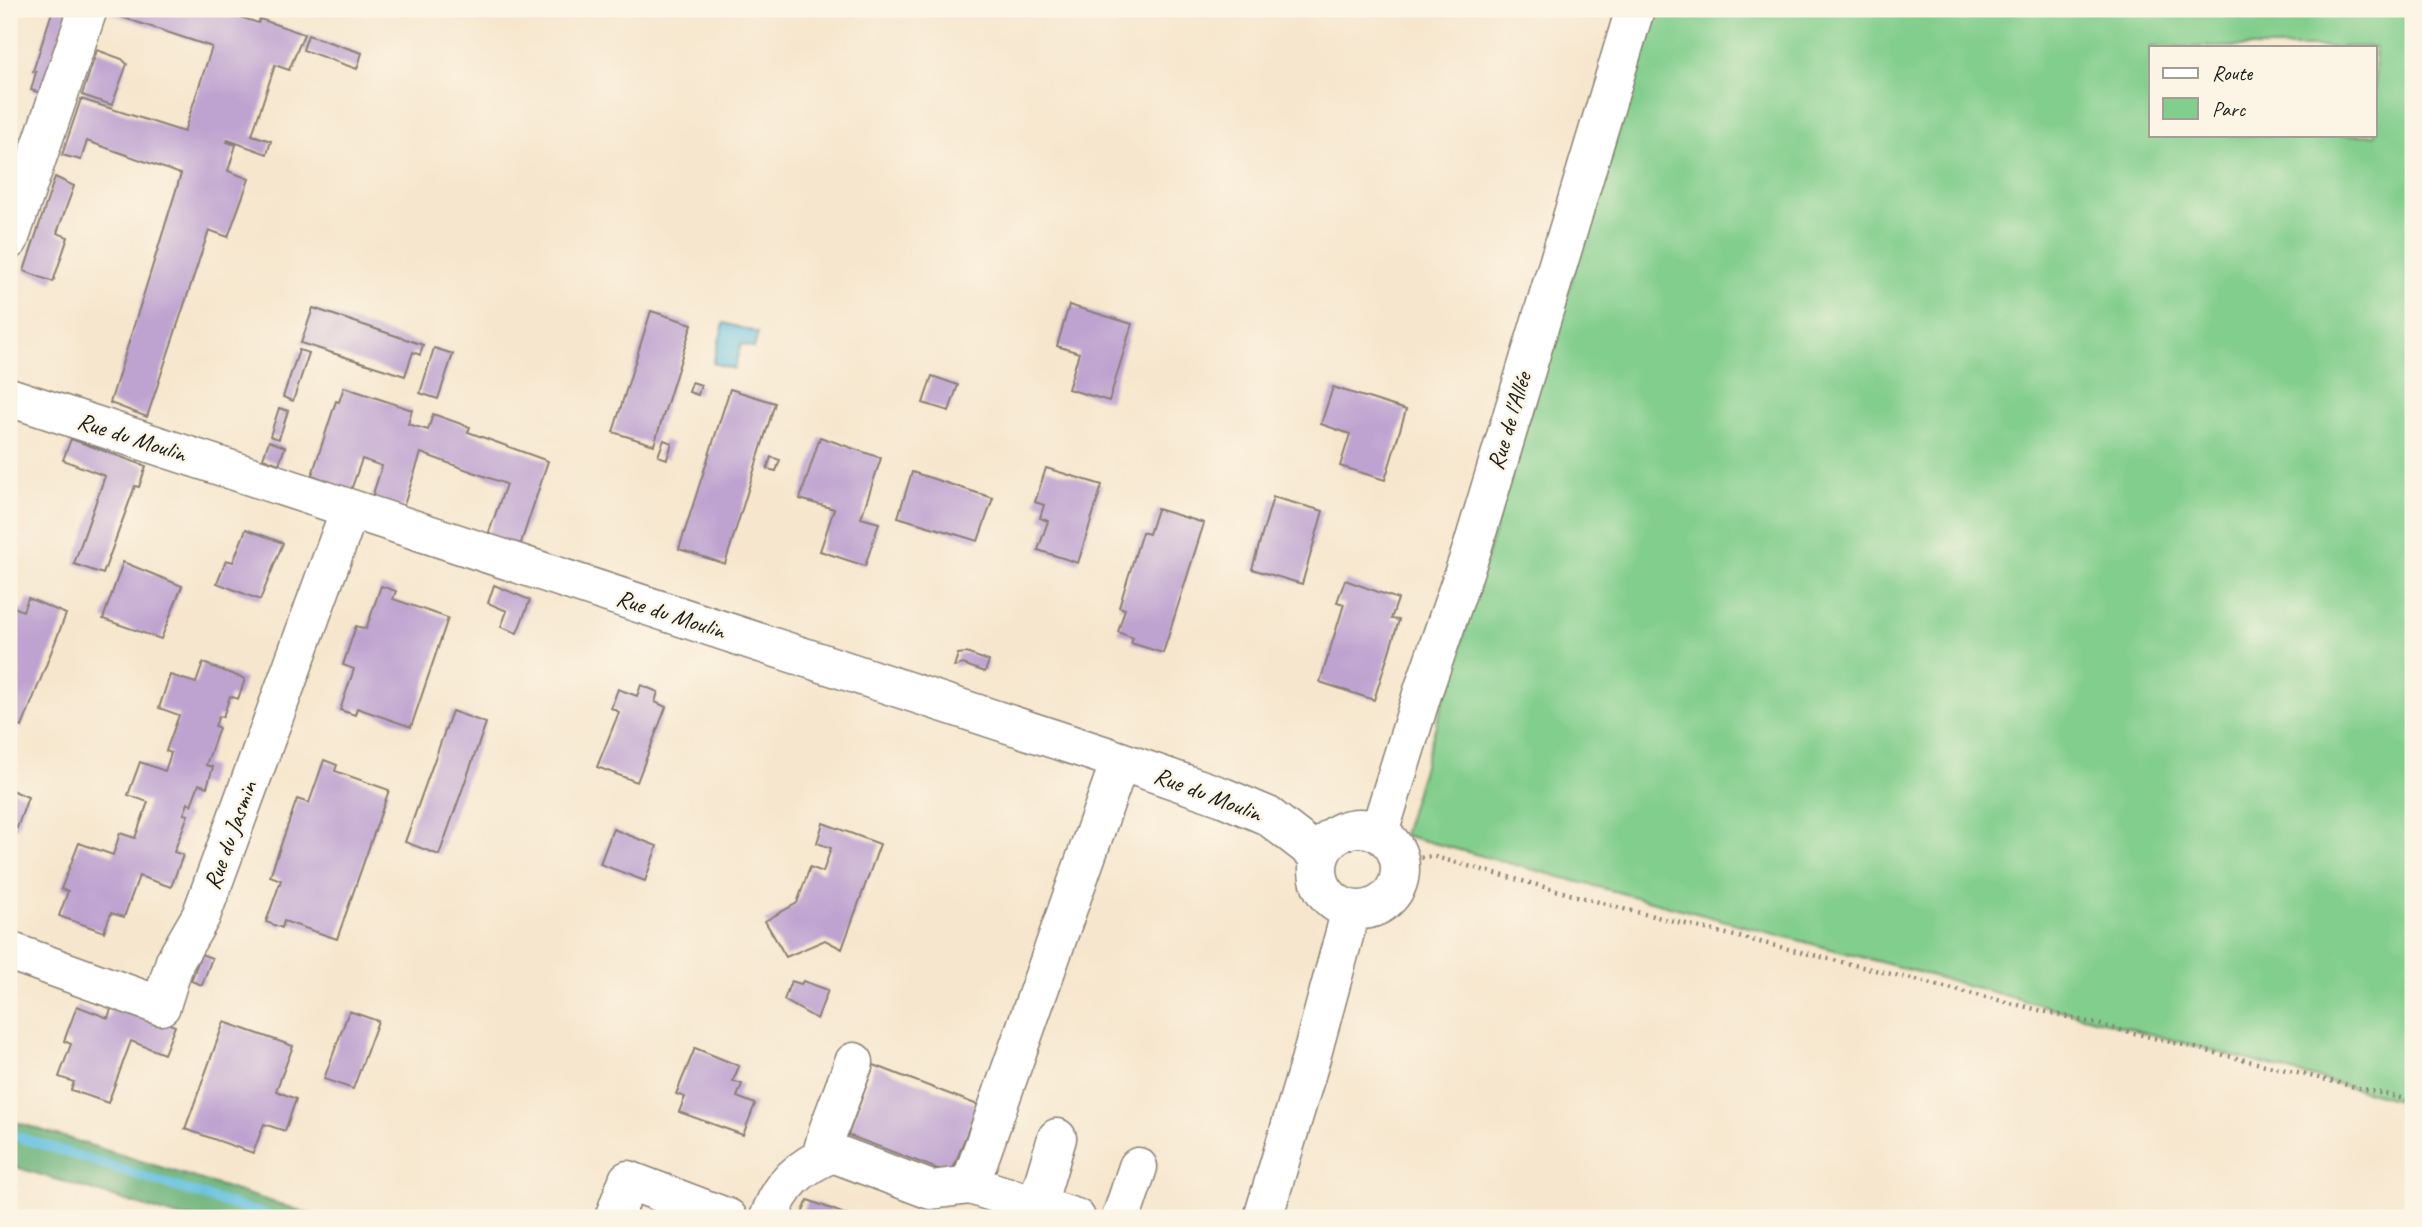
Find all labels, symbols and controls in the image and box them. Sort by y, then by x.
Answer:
legend [2149,46,2376,136]
text: Route [2212,60,2253,86]
text: Parc [2212,96,2247,122]
street label: Rue de l'Allée [1480,367,1539,473]
street label: Rue du Moulin [74,405,191,469]
street label: Rue du Moulin [613,582,730,646]
street label: Rue du Moulin [1150,760,1267,829]
street label: Rue du Jasmin [197,776,264,893]

